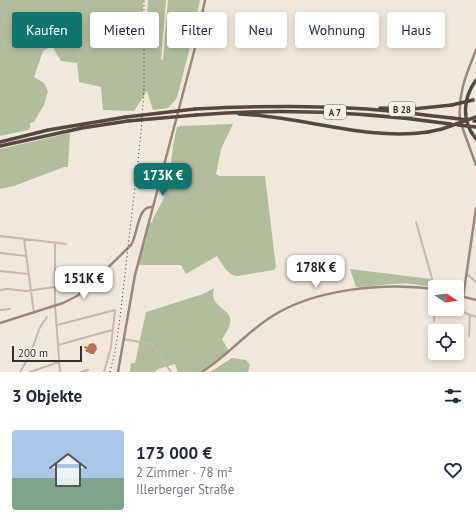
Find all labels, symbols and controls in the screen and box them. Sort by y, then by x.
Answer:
chip: Kaufen [12,12,82,48]
chip: Mieten [90,12,159,48]
chip: Filter [167,12,227,48]
chip: Neu [235,12,287,48]
chip: Wohnung [295,12,379,48]
chip: Haus [387,12,445,48]
road number: B 28 [389,102,415,116]
road number: A 7 [324,105,346,119]
pin: 173K € [130,163,196,197]
text: 173K € [143,167,183,184]
pin: 178K € [283,255,349,289]
text: 178K € [296,259,336,276]
pin: 151K € [51,266,117,300]
text: 151K € [64,270,104,287]
north arrow [428,280,464,316]
map controls [428,280,464,360]
button: locate [428,324,464,360]
scale bar [12,344,82,363]
text: 200 m [18,346,48,360]
text: 3 Objekte [12,385,82,407]
icon: filters [442,385,464,407]
text: 173 000 € [136,442,212,464]
icon: home [44,446,92,494]
icon: heart [442,459,464,481]
text: 2 Zimmer · 78 m² [136,464,233,481]
text: Illerberger Straße [136,481,234,498]

